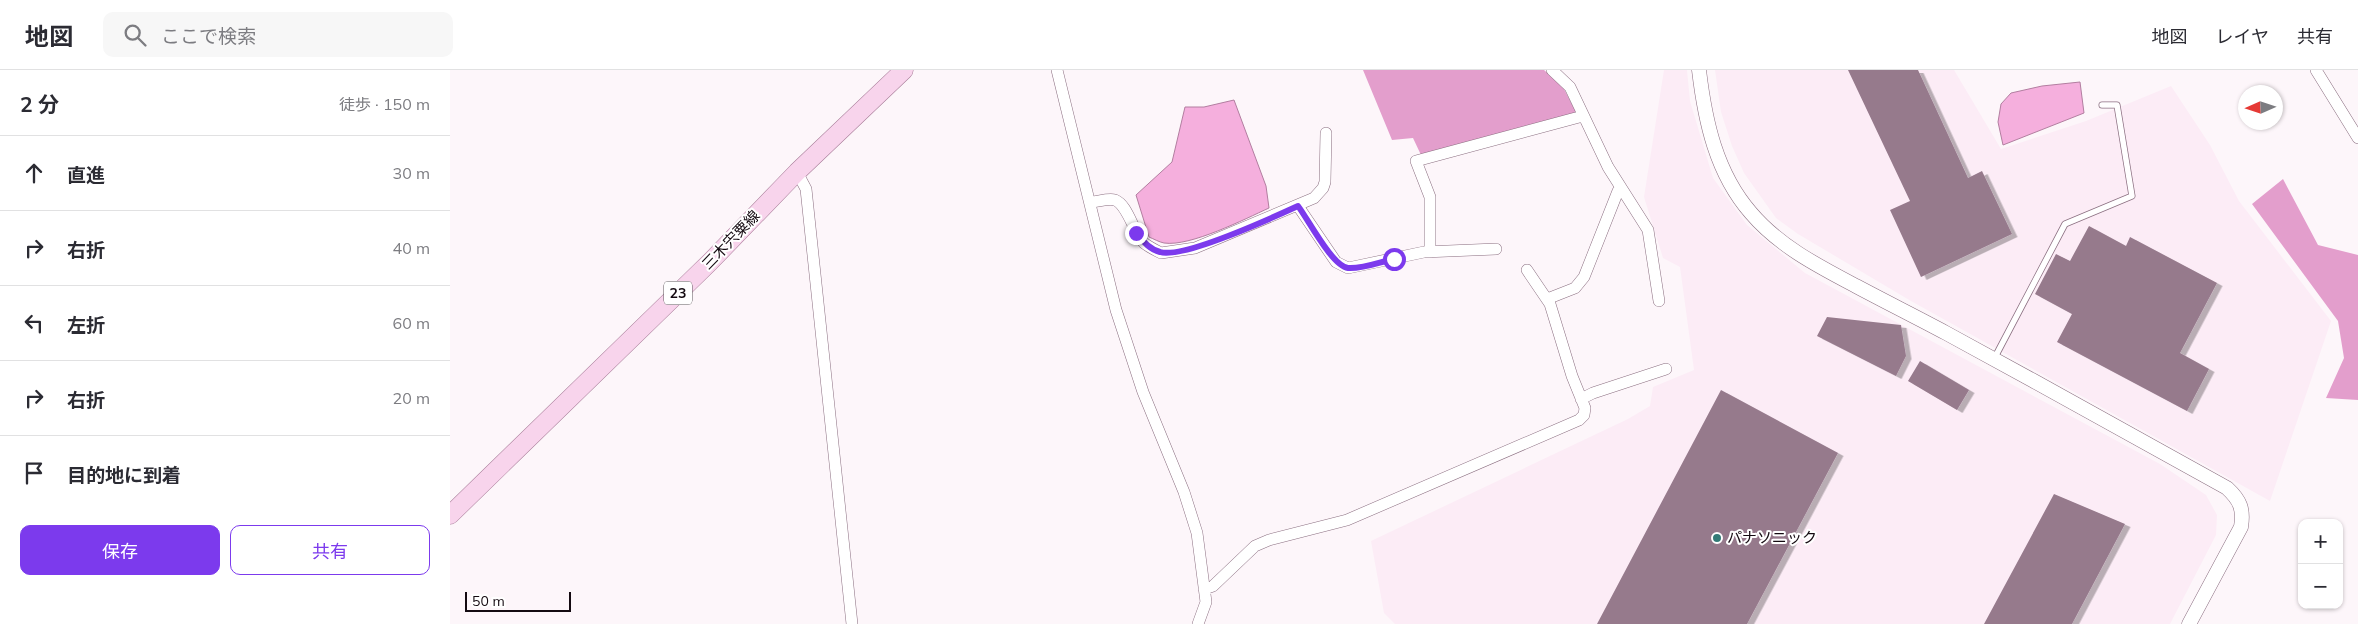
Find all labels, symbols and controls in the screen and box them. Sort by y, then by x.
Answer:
search box [103,12,453,57]
text: 地図 [25,21,73,51]
icon: search [121,21,149,49]
text: ここで検索 [161,24,256,48]
text: 地図 [2152,25,2188,48]
text: レイヤ [2216,25,2269,48]
text: 共有 [2297,25,2333,48]
north arrow [2238,85,2283,130]
text: 2 分 [20,91,59,117]
text: 徒歩 · 150 m [339,94,430,114]
icon: ahead [20,159,48,187]
text: 直進 [67,163,105,187]
text: 30 m [393,163,430,183]
street label: 三木宍粟線 [698,206,764,273]
route end [1125,222,1148,245]
icon: right [20,234,48,262]
text: 右折 [67,238,105,262]
text: 40 m [393,238,430,258]
route start [1383,248,1406,271]
road number: 23 [664,282,692,304]
icon: left [20,309,48,337]
text: 左折 [67,313,105,337]
text: 60 m [393,313,430,333]
icon: right [20,384,48,412]
text: 右折 [67,388,105,412]
text: 20 m [393,388,430,408]
icon: arrive [20,459,48,487]
text: 目的地に到着 [67,463,181,487]
map controls [2298,519,2343,609]
button: + [2298,519,2343,564]
button: 保存 [20,525,220,575]
button: 共有 [230,525,430,575]
place label: パナソニック [1727,528,1817,547]
marker: パナソニック [1711,532,1723,544]
button: − [2298,564,2343,609]
scale bar [465,589,571,612]
text: 50 m [472,592,505,610]

